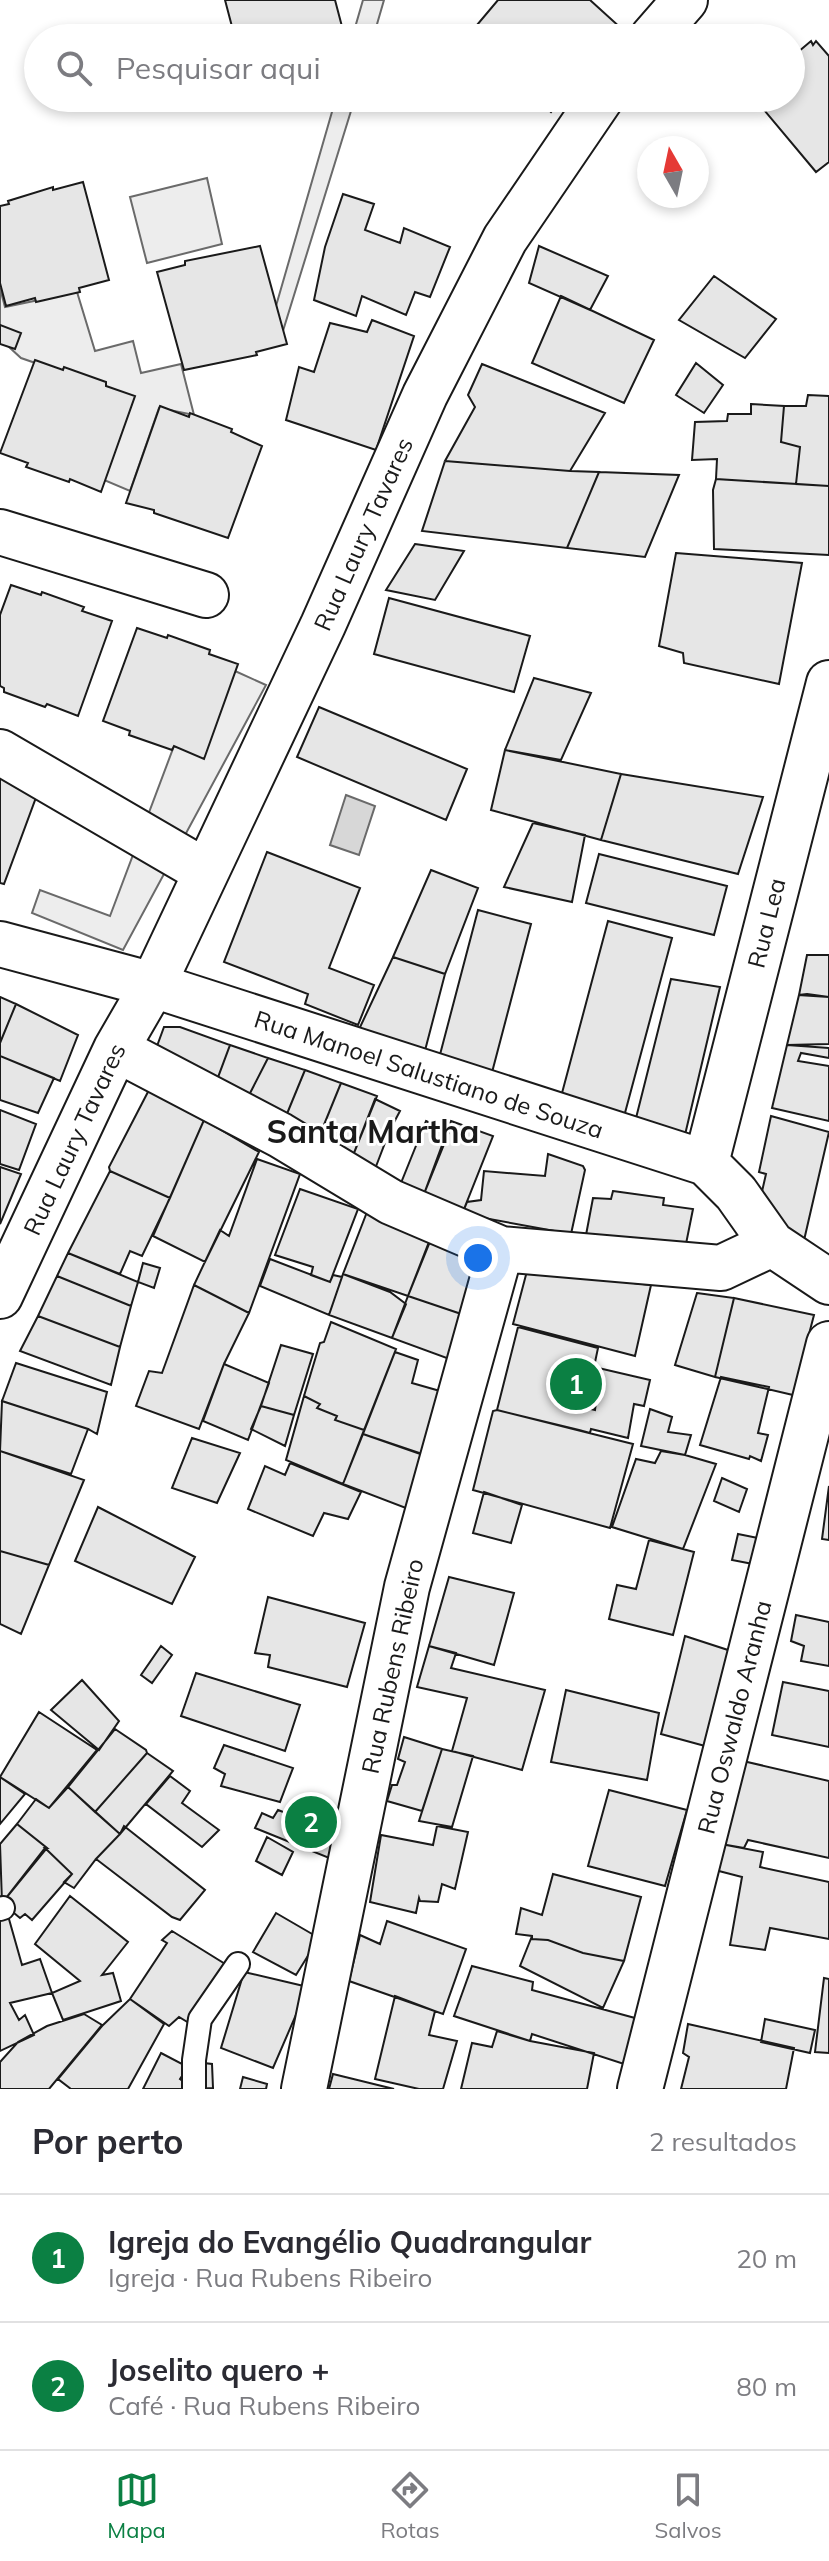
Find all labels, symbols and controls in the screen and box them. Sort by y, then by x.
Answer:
search box [24,24,805,112]
icon: search [52,46,96,90]
text: Pesquisar aqui [116,49,321,87]
north arrow [637,136,709,208]
street label: Rua Laury Tavares [307,433,419,635]
street label: Rua Lea [740,875,792,971]
street label: Rua Manoel Salustiano de Souza [251,1003,607,1145]
street label: Rua Laury Tavares [16,1038,132,1240]
district label: Santa Martha [267,1111,479,1151]
your location [458,1238,498,1278]
pin: 1 [550,1354,602,1414]
street label: Rua Rubens Ribeiro [355,1556,429,1776]
street label: Rua Oswaldo Aranha [690,1597,778,1837]
pin: 2 [285,1792,337,1852]
text: Por perto [32,2120,183,2163]
text: 2 resultados [649,2125,797,2158]
text: Igreja do Evangélio Quadrangular [108,2223,591,2261]
text: 1 [50,2242,66,2275]
text: 20 m [736,2242,797,2275]
text: Igreja · Rua Rubens Ribeiro [108,2261,432,2294]
text: Joselito quero + [108,2351,329,2389]
text: 2 [50,2370,66,2403]
text: 80 m [736,2370,797,2403]
text: Café · Rua Rubens Ribeiro [108,2389,420,2422]
tab: Mapa [107,2468,166,2544]
tab: Rotas [381,2468,440,2544]
tab: Salvos [654,2468,722,2544]

